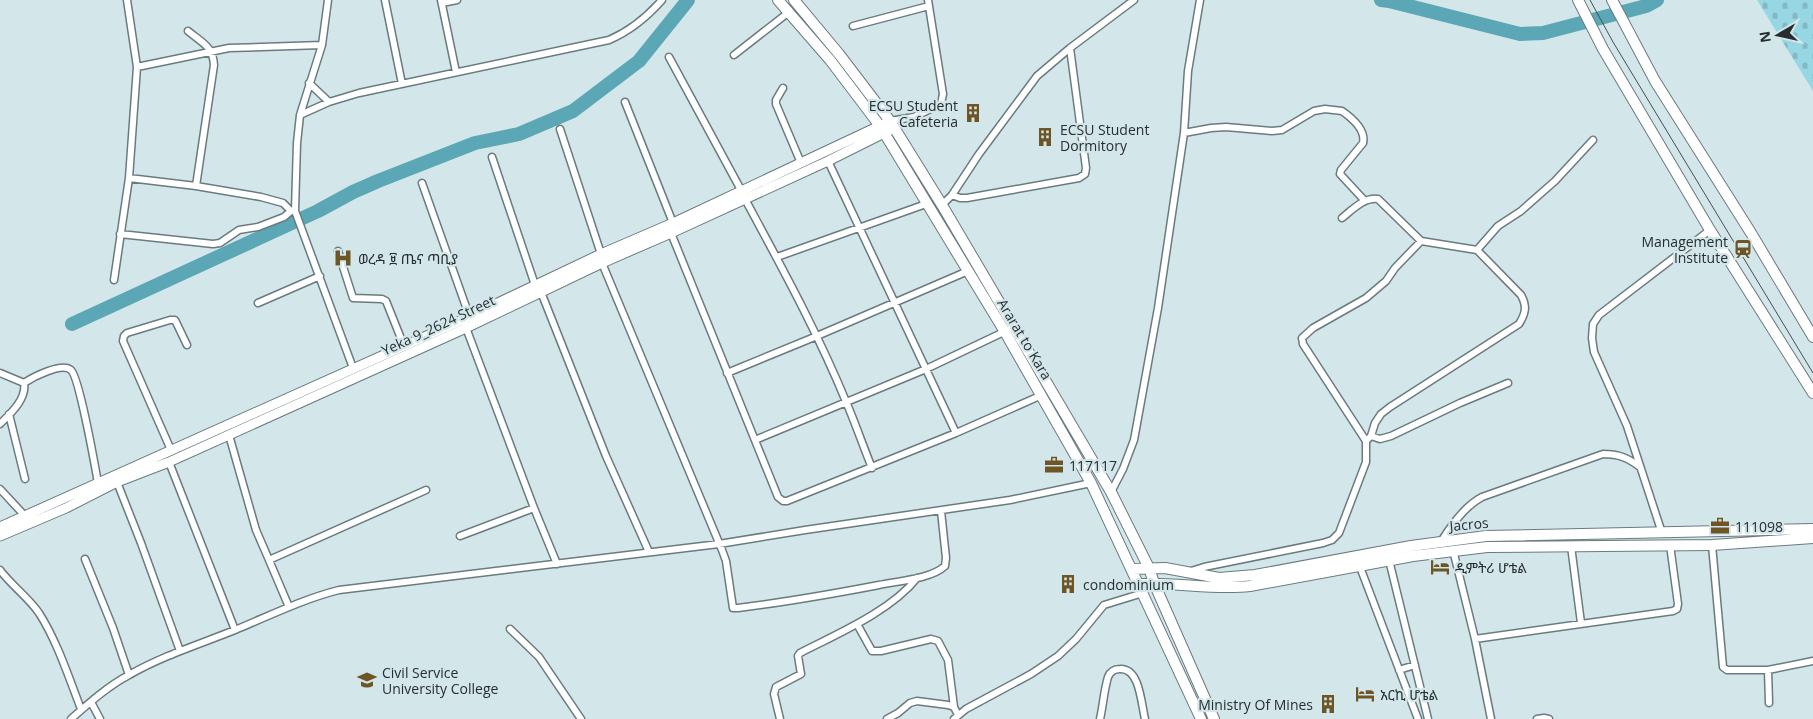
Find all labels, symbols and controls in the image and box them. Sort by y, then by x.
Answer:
north arrow [1753,10,1803,60]
text: N [1754,30,1775,44]
place label: ECSU Student Cafeteria [869,96,958,131]
building icon: ECSU Student Cafeteria [962,102,984,124]
place label: ECSU Student Dormitory [1060,120,1149,155]
building icon: ECSU Student Dormitory [1034,126,1056,148]
place label: Management Institute [1641,232,1728,267]
station icon: Management Institute [1732,238,1754,260]
hospital icon: ወረዳ ፱ ጤና ጣቢያ [332,247,354,269]
place label: ወረዳ ፱ ጤና ጣቢያ [358,249,458,268]
street label: Yeka 9_2624 Street [378,290,498,360]
street label: Ararat to Kara [993,295,1057,383]
office icon: 117117 [1043,454,1065,476]
place label: 117117 [1069,456,1117,475]
street label: Jacros [1447,513,1490,535]
office icon: 111098 [1709,515,1731,537]
place label: 111098 [1735,517,1783,536]
hotel icon: ዲምትሪ ሆቴል [1429,556,1451,578]
place label: ዲምትሪ ሆቴል [1455,558,1528,577]
building icon: condominium [1057,573,1079,595]
place label: condominium [1083,575,1174,594]
place label: Civil Service University College [382,663,499,698]
school or university icon: Civil Service University College [356,669,378,691]
hotel icon: አርኪ ሆቴል [1354,683,1376,705]
place label: አርኪ ሆቴል [1380,685,1439,704]
building icon: Ministry Of Mines [1317,693,1339,715]
place label: Ministry Of Mines [1198,695,1313,714]

